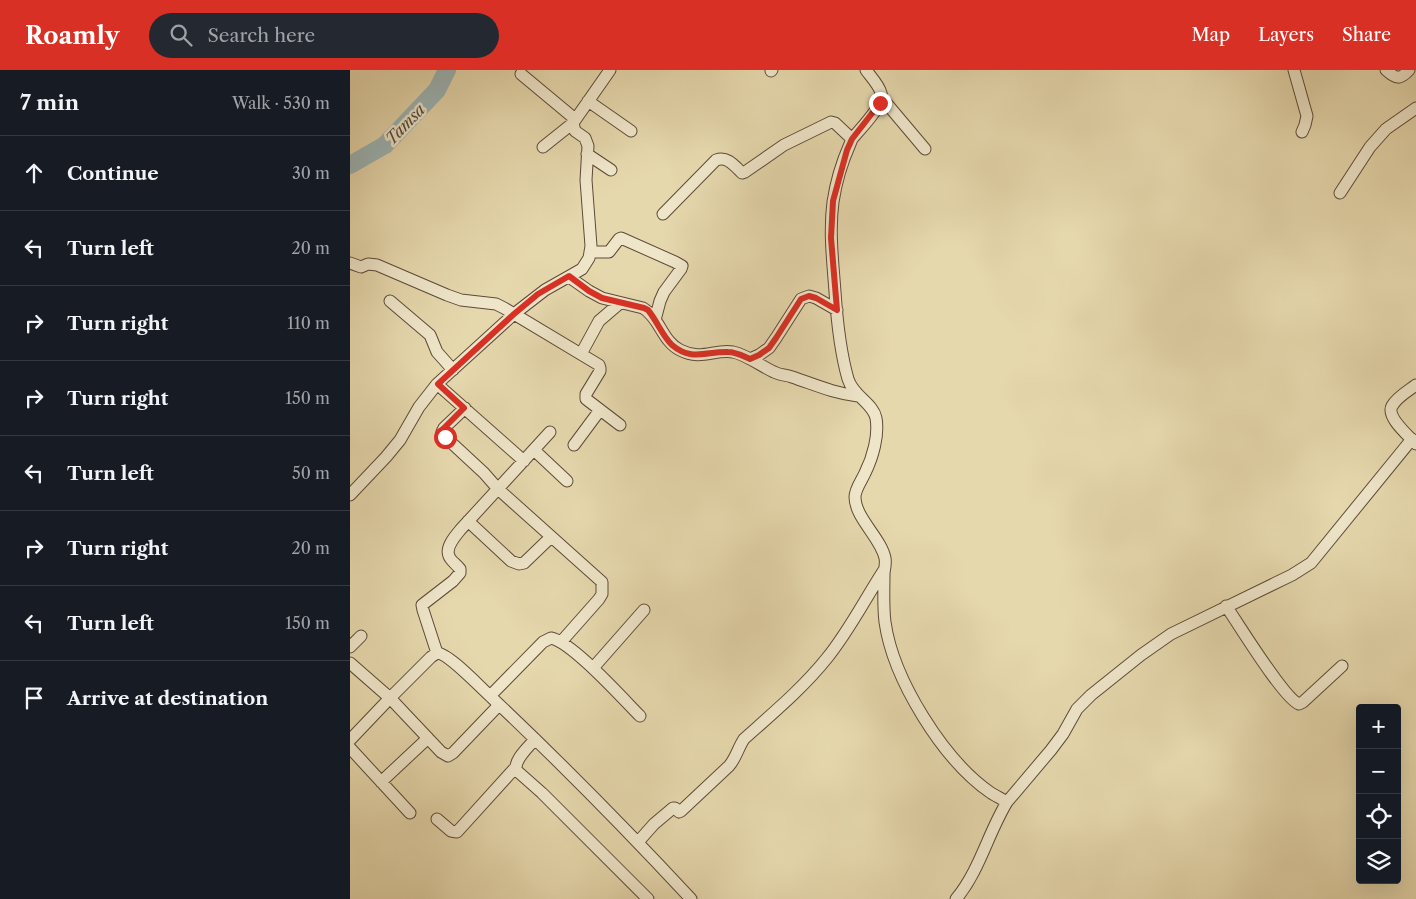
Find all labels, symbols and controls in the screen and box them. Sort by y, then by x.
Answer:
search box [149,13,499,58]
text: Roamly [25,21,119,50]
icon: search [167,21,195,49]
text: Search here [207,24,315,47]
text: Map [1192,24,1230,46]
text: Layers [1258,24,1314,46]
text: Share [1342,24,1391,46]
text: 7 min [20,90,79,115]
route end [869,92,892,115]
text: Walk · 530 m [232,93,330,113]
water label: Tamsa [381,99,429,148]
icon: ahead [20,159,48,187]
text: Continue [67,162,159,185]
text: 30 m [292,163,330,183]
icon: left [20,234,48,262]
text: Turn left [67,237,154,260]
text: 20 m [291,238,330,258]
icon: right [20,309,48,337]
text: Turn right [67,312,168,335]
text: 110 m [287,313,330,333]
icon: right [20,384,48,412]
text: Turn right [67,387,168,410]
text: 150 m [285,388,330,408]
route start [434,426,457,449]
icon: left [20,459,48,487]
text: Turn left [67,462,154,485]
text: 50 m [292,463,330,483]
icon: right [20,534,48,562]
text: Turn right [67,537,168,560]
text: 20 m [291,538,330,558]
icon: left [20,609,48,637]
text: Turn left [67,612,154,635]
text: 150 m [285,613,330,633]
icon: arrive [20,684,48,712]
text: Arrive at destination [67,687,268,710]
map controls [1356,704,1401,884]
button: + [1356,704,1401,749]
button: − [1356,749,1401,794]
button: locate [1356,794,1401,839]
button: layers [1356,839,1401,884]

